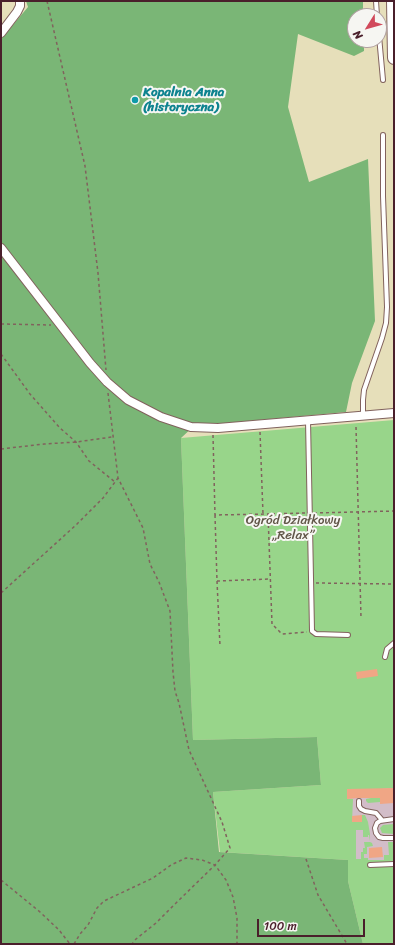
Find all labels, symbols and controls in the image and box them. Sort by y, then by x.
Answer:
north arrow [347,8,387,48]
text: N [348,26,368,44]
place label: Kopalnia Anna (historyczna) [143,85,224,116]
marker: Kopalnia Anna (historyczna) [130,95,140,105]
park label: Ogród Działkowy „Relax” [246,513,340,544]
scale bar [259,911,367,937]
text: 100 m [264,915,297,937]

